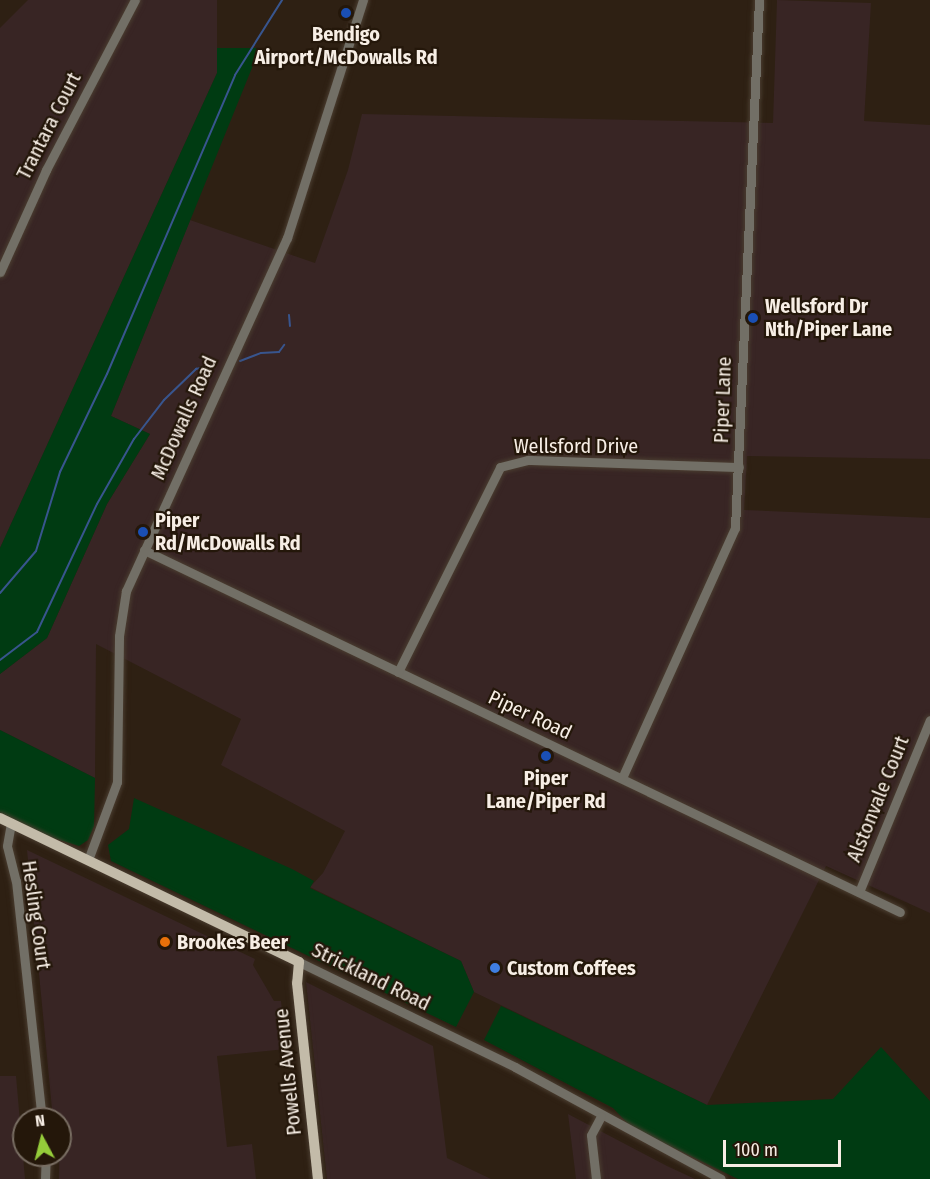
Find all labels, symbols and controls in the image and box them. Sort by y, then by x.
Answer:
marker: Bendigo Airport/McDowalls Rd [339,6,353,20]
place label: Bendigo Airport/McDowalls Rd [254,22,438,69]
street label: Trantara Court [12,69,86,183]
place label: Wellsford Dr Nth/Piper Lane [765,294,892,341]
marker: Wellsford Dr Nth/Piper Lane [746,311,760,325]
street label: McDowalls Road [146,353,222,483]
street label: Piper Lane [709,356,737,444]
street label: Wellsford Drive [514,434,638,458]
place label: Piper Rd/McDowalls Rd [155,508,301,555]
marker: Piper Rd/McDowalls Rd [136,525,150,539]
street label: Piper Road [485,685,575,745]
street label: Alstonvale Court [842,733,914,865]
marker: Piper Lane/Piper Rd [539,749,553,763]
place label: Piper Lane/Piper Rd [486,766,606,813]
street label: Hesling Court [16,859,56,971]
place label: Brookes Beer [177,930,288,954]
marker: Brookes Beer [158,935,172,949]
street label: Strickland Road [308,938,434,1016]
place label: Custom Coffees [507,956,636,980]
marker: Custom Coffees [488,961,502,975]
street label: Powells Avenue [269,1007,307,1137]
north arrow [12,1107,72,1167]
text: N [34,1111,46,1131]
scale bar [726,1128,844,1166]
text: 100 m [734,1139,778,1161]

